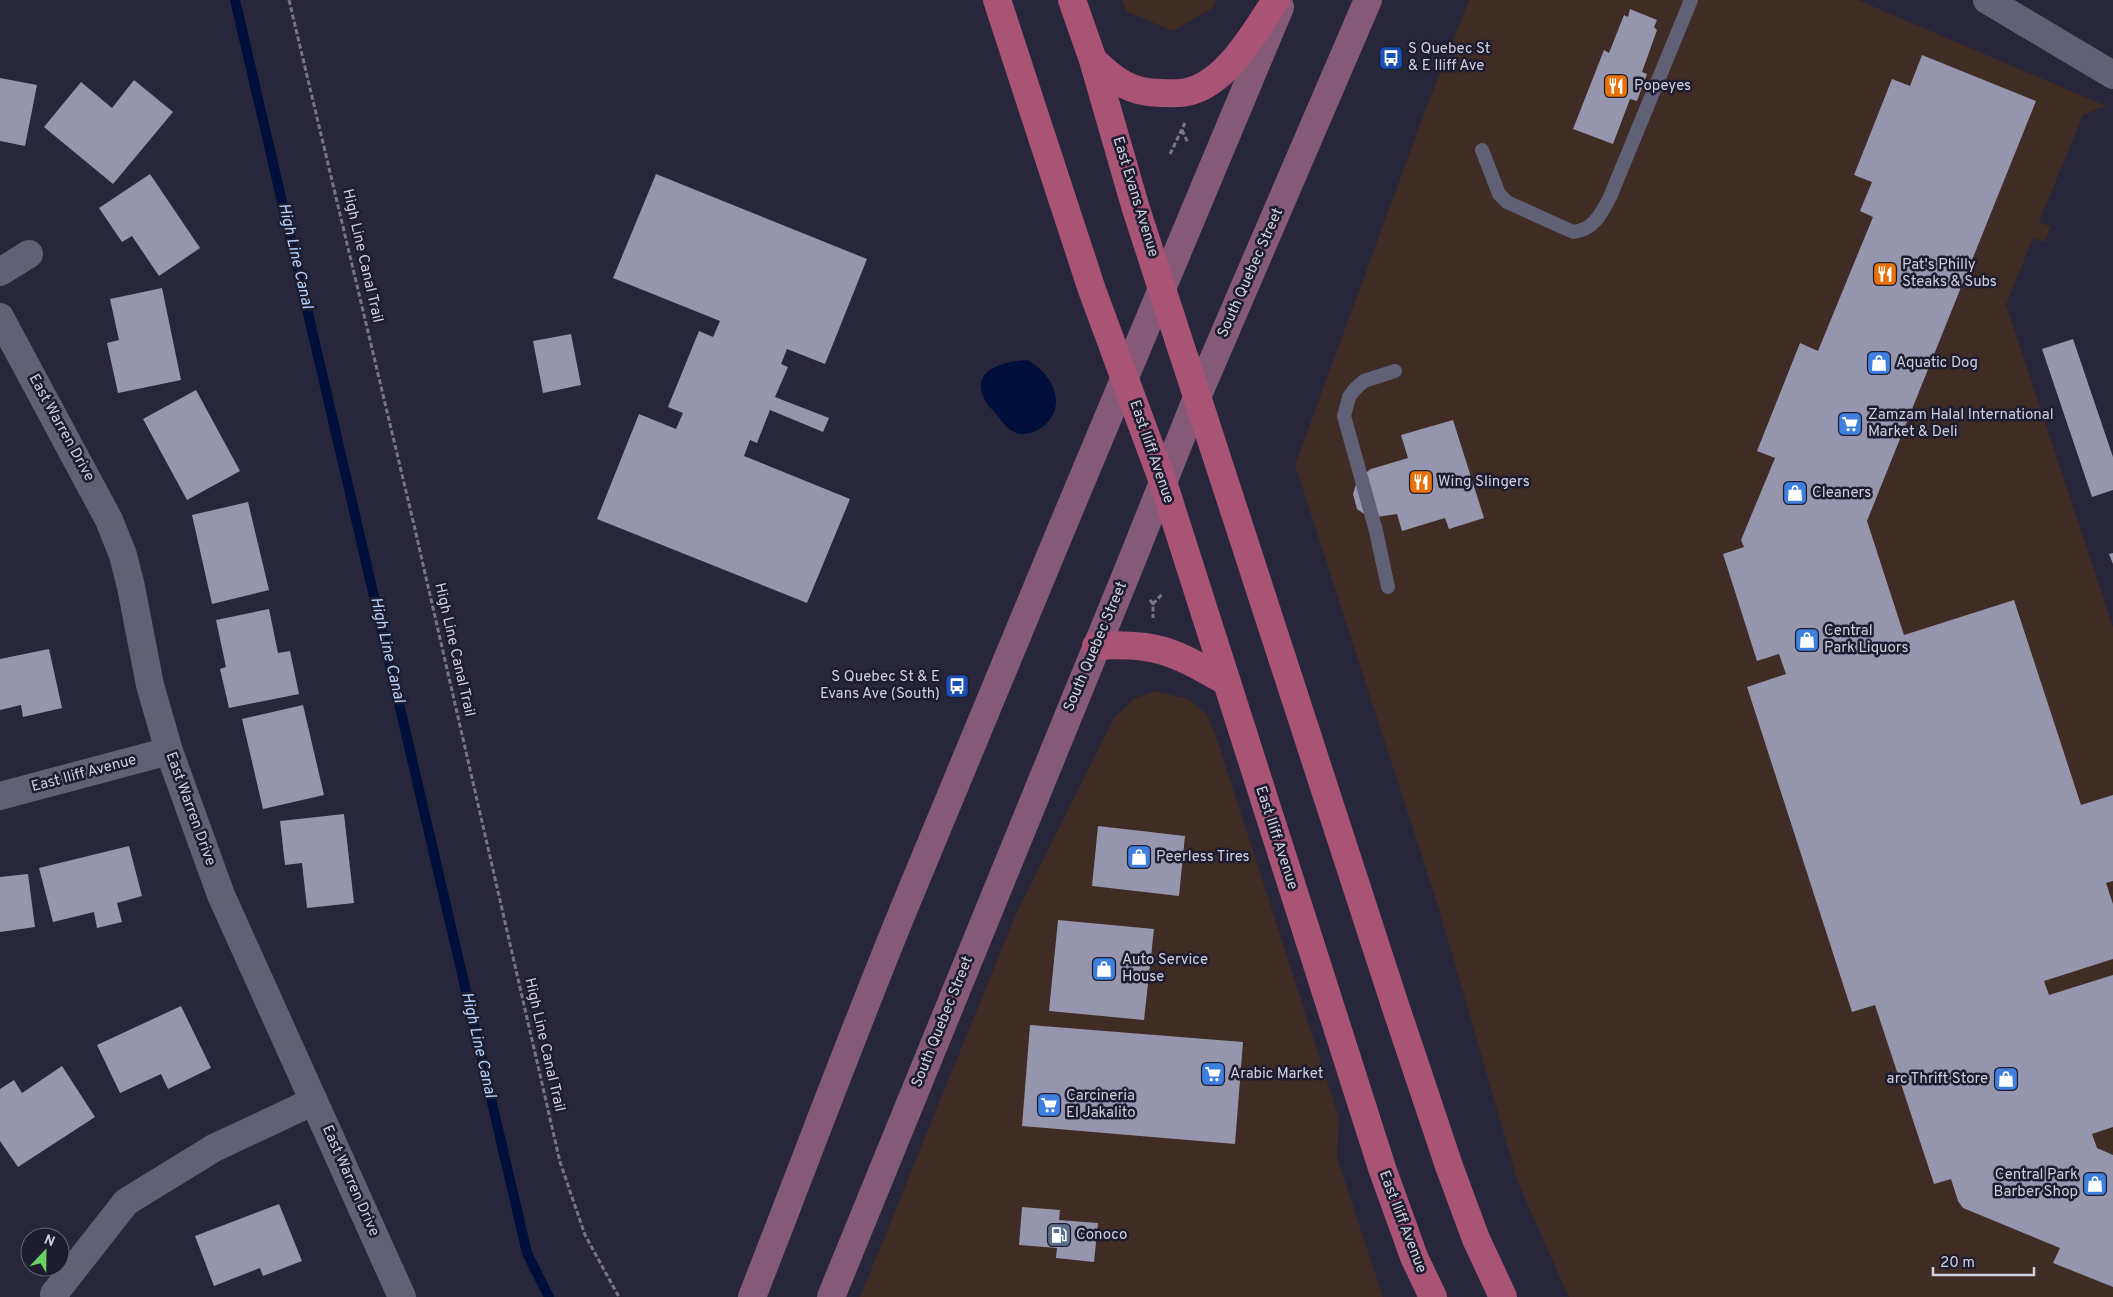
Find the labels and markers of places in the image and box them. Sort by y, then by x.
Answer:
place label: S Quebec St & E Iliff Ave [1408,40,1490,76]
bus stop icon: S Quebec St & E Iliff Ave [1378,45,1404,71]
restaurant icon: Popeyes [1603,73,1629,99]
place label: Popeyes [1634,77,1691,96]
place label: Pat's Philly Steaks & Subs [1902,256,1997,292]
restaurant icon: Pat's Philly Steaks & Subs [1872,261,1898,287]
shop icon: Aquatic Dog [1866,350,1892,376]
place label: Aquatic Dog [1896,354,1978,373]
place label: Zamzam Halal International Market & Deli [1868,406,2054,442]
supermarket icon: Zamzam Halal International Market & Deli [1837,411,1863,437]
restaurant icon: Wing Slingers [1408,469,1434,495]
place label: Wing Slingers [1438,473,1530,492]
shop icon: Cleaners [1782,480,1808,506]
place label: Cleaners [1812,484,1871,503]
place label: Central Park Liquors [1824,622,1909,658]
shop icon: Central Park Liquors [1794,627,1820,653]
place label: S Quebec St & E Evans Ave (South) [820,668,940,704]
bus stop icon: S Quebec St & E Evans Ave (South) [944,673,970,699]
shop icon: Peerless Tires [1126,844,1152,870]
place label: Peerless Tires [1156,848,1250,867]
place label: Auto Service House [1122,951,1208,987]
shop icon: Auto Service House [1091,956,1117,982]
supermarket icon: Arabic Market [1200,1061,1226,1087]
place label: Arabic Market [1230,1065,1323,1084]
shop icon: arc Thrift Store [1993,1066,2019,1092]
place label: arc Thrift Store [1887,1070,1988,1089]
place label: Carcineria El Jakalito [1066,1087,1136,1123]
supermarket icon: Carcineria El Jakalito [1036,1092,1062,1118]
place label: Central Park Barber Shop [1994,1166,2078,1202]
shop icon: Central Park Barber Shop [2082,1171,2108,1197]
fuel station icon: Conoco [1046,1222,1072,1248]
place label: Conoco [1076,1226,1127,1245]

